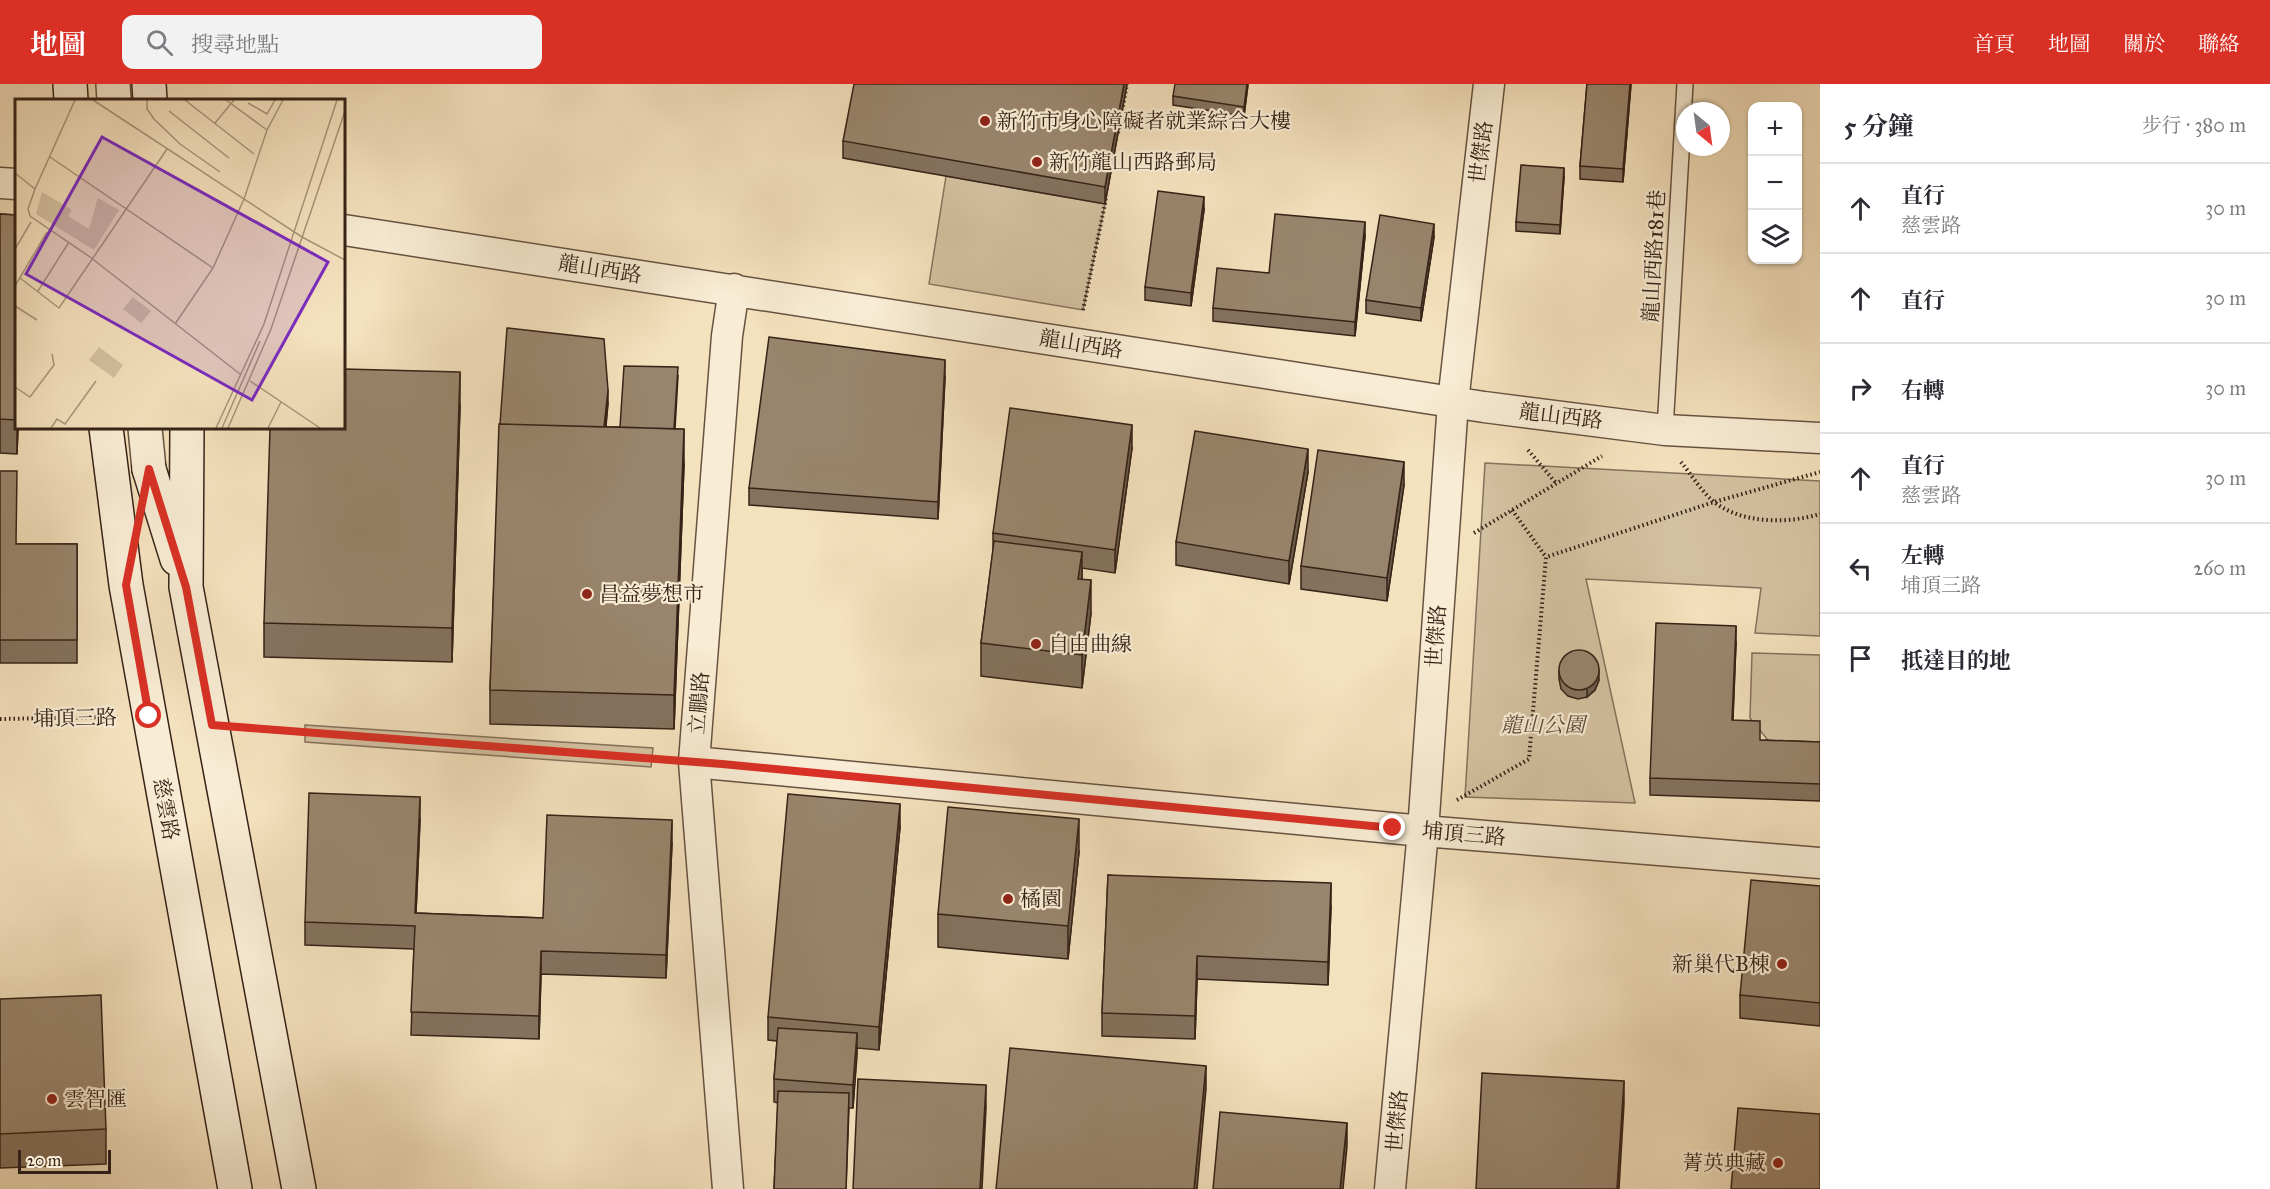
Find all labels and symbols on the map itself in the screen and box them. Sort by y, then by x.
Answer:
inset map [15,99,345,429]
north arrow [1676,102,1730,156]
place label: 新竹市身心障礙者就業綜合大樓 [997,108,1291,134]
marker: 新竹市身心障礙者就業綜合大樓 [978,114,992,128]
street label: 世傑路 [1464,119,1498,185]
place label: 新竹龍山西路郵局 [1049,149,1217,175]
marker: 新竹龍山西路郵局 [1030,155,1044,169]
street label: 龍山西路181巷 [1638,189,1670,323]
street label: 龍山西路 [556,250,644,288]
street label: 龍山西路 [1037,325,1125,363]
street label: 龍山西路 [1518,398,1604,434]
place label: 昌益夢想市 [599,581,704,607]
marker: 昌益夢想市 [580,587,594,601]
street label: 世傑路 [1421,604,1451,668]
place label: 自由曲線 [1048,631,1132,657]
marker: 自由曲線 [1029,637,1043,651]
street label: 立鵬路 [684,671,714,735]
route start [135,702,161,728]
street label: 埔頂三路 [33,704,117,732]
park label: 龍山公園 [1501,712,1588,738]
street label: 慈雲路 [148,776,184,842]
route end [1379,814,1405,840]
street label: 埔頂三路 [1421,817,1507,851]
place label: 橘園 [1020,886,1062,912]
marker: 橘園 [1001,892,1015,906]
place label: 新巢代B棟 [1672,951,1770,977]
marker: 新巢代B棟 [1775,957,1789,971]
place label: 雲智匯 [64,1086,127,1112]
street label: 世傑路 [1381,1088,1413,1154]
marker: 雲智匯 [45,1092,59,1106]
scale bar [18,1147,111,1174]
place label: 菁英典藏 [1682,1150,1766,1176]
marker: 菁英典藏 [1771,1156,1785,1170]

